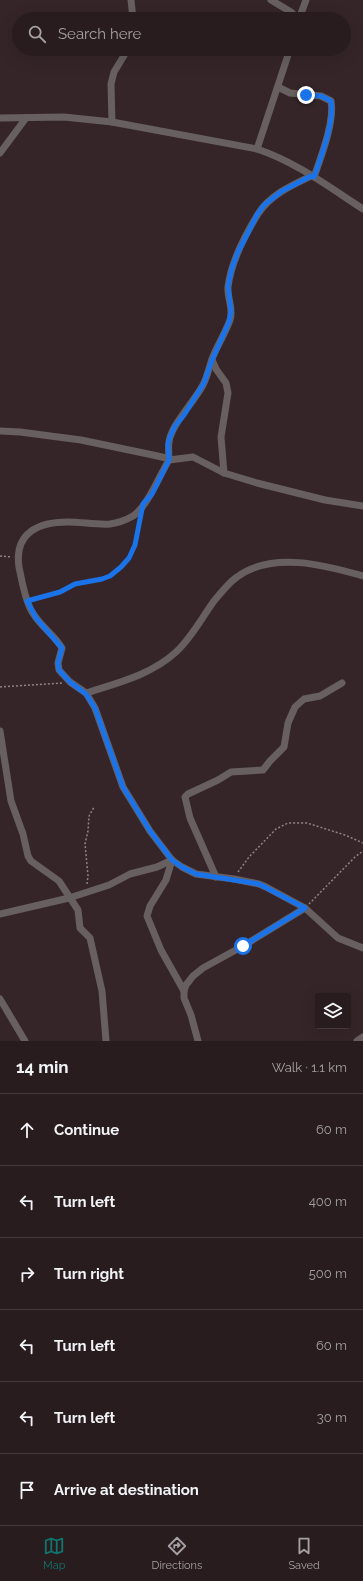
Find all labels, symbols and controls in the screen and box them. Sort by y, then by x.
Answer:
search box [12,12,351,56]
icon: search [26,23,48,45]
text: Search here [58,25,141,43]
route end [297,86,315,104]
route start [234,937,252,955]
map controls [315,993,351,1029]
button: layers [315,993,351,1029]
text: 14 min [16,1057,69,1077]
text: Walk · 1.1 km [272,1060,347,1075]
icon: ahead [16,1119,38,1141]
text: Continue [54,1121,119,1139]
text: 60 m [316,1122,347,1137]
icon: left [16,1191,38,1213]
text: Turn left [54,1193,115,1211]
text: 400 m [309,1194,347,1209]
icon: right [16,1263,38,1285]
text: Turn right [54,1265,124,1283]
text: 500 m [309,1266,347,1281]
icon: left [16,1335,38,1357]
text: Turn left [54,1337,115,1355]
text: 60 m [316,1338,347,1353]
icon: left [16,1407,38,1429]
text: Turn left [54,1409,115,1427]
text: 30 m [317,1410,347,1425]
icon: arrive [16,1479,38,1501]
text: Arrive at destination [54,1481,199,1499]
tab: Map [43,1535,65,1572]
tab: Directions [152,1535,202,1572]
tab: Saved [288,1535,320,1572]

